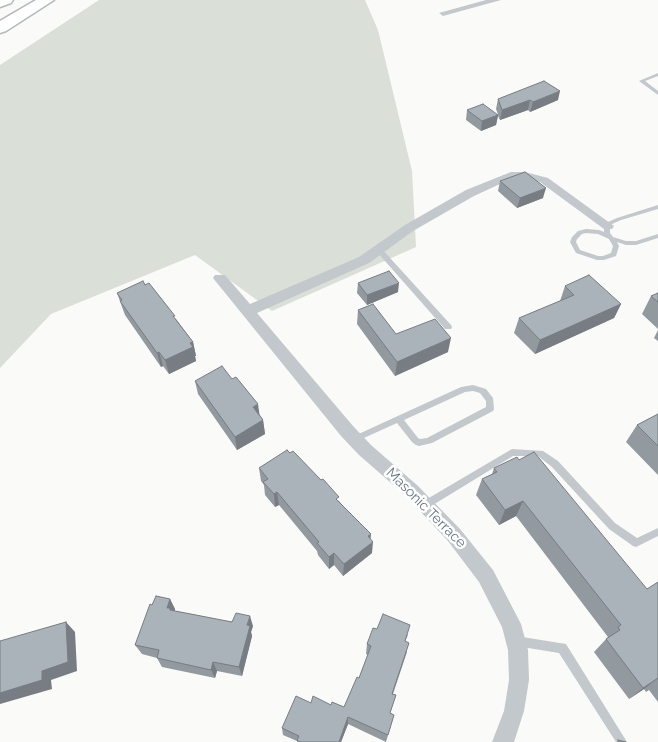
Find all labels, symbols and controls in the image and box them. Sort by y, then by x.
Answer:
street label: Masonic Terrace [383,465,469,551]

